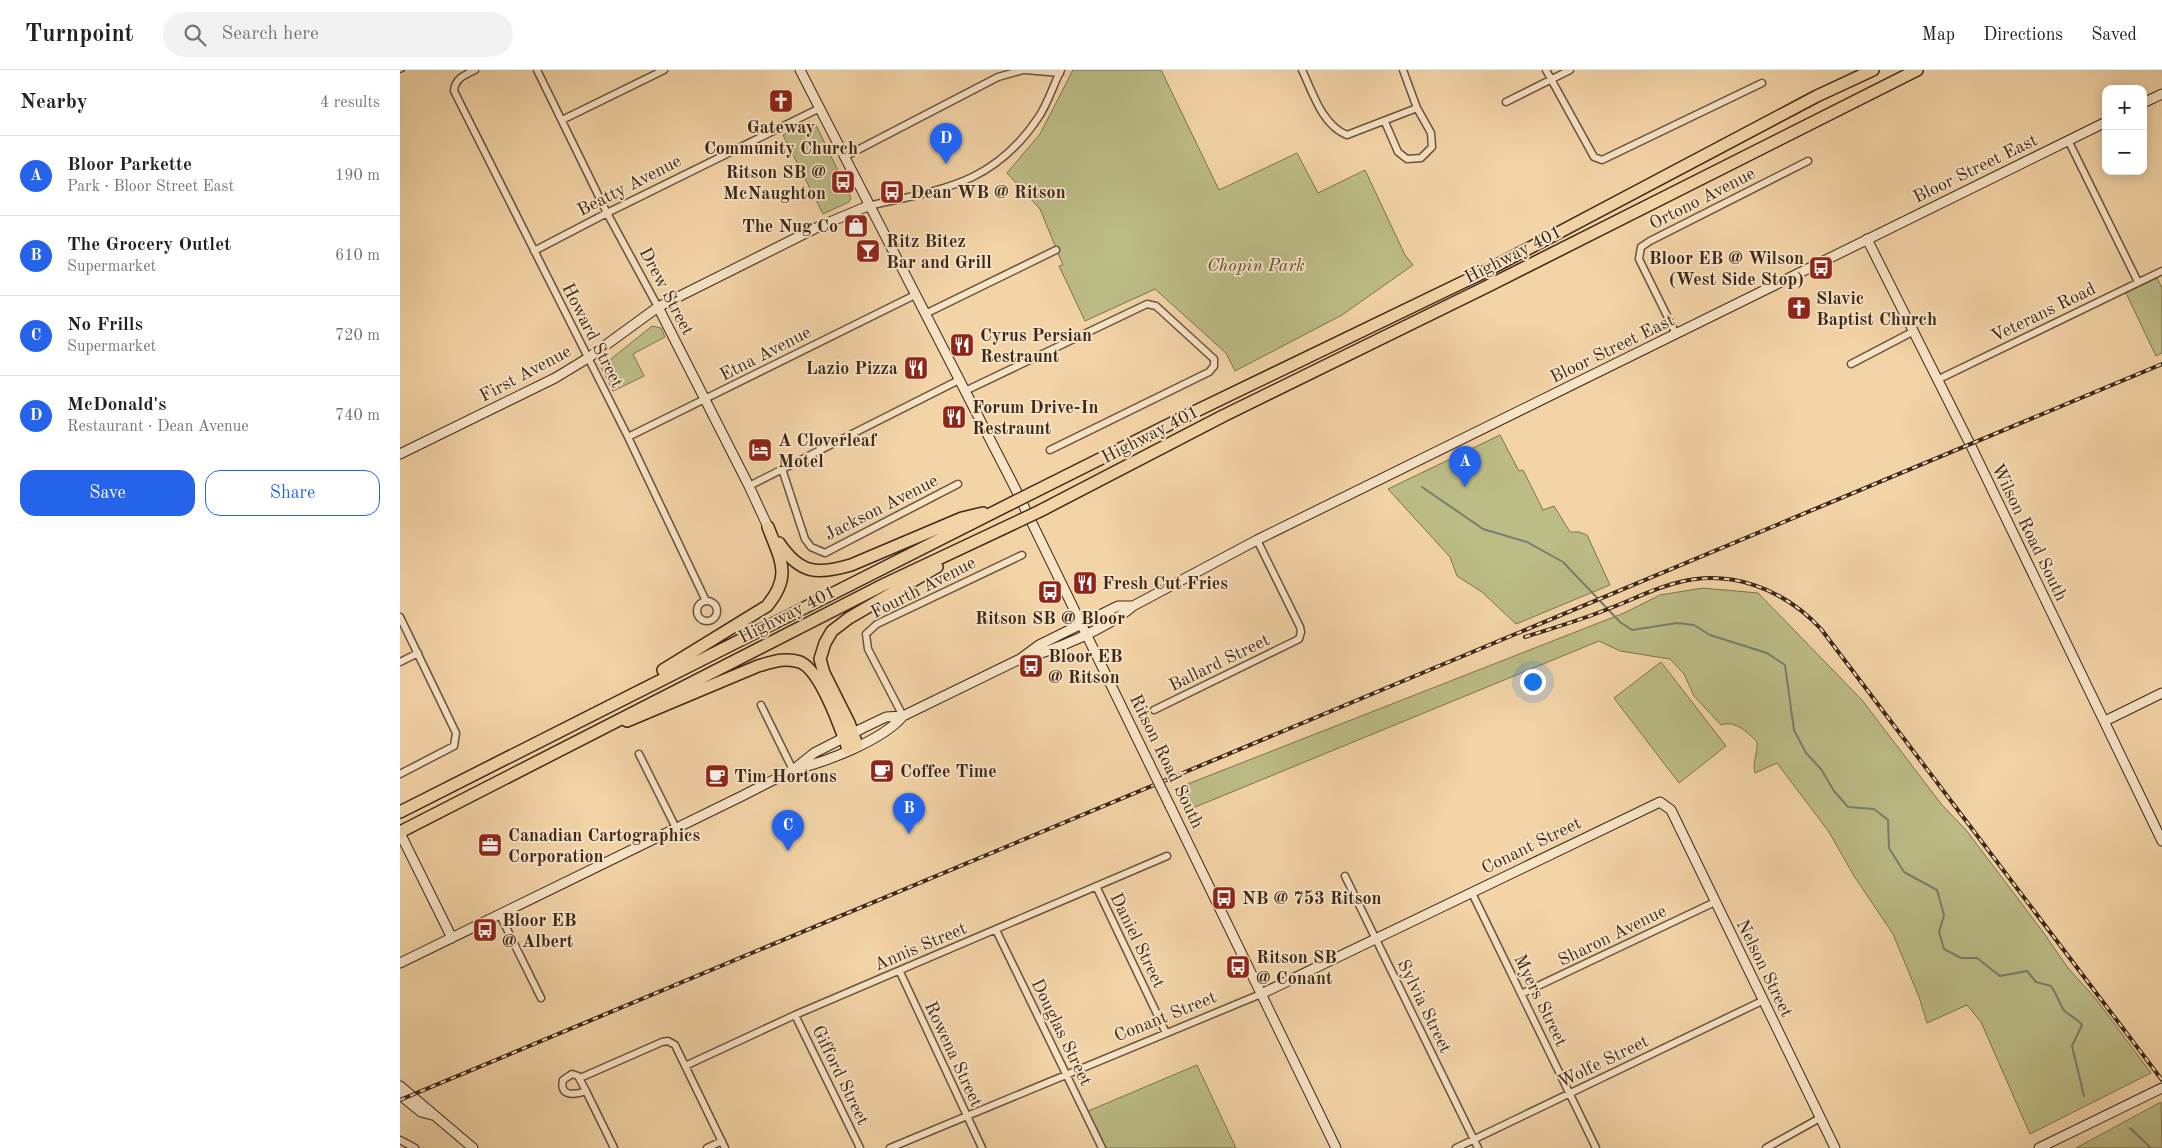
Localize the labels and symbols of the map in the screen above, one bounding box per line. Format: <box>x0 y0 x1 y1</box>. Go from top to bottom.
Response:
church icon: Gateway Community Church <box>768 88 794 114</box>
place label: Gateway Community Church <box>704 119 858 158</box>
pin: D <box>930 123 962 164</box>
street label: Bloor Street East <box>1910 131 2040 207</box>
street label: Beatty Avenue <box>575 152 684 220</box>
place label: Ritson SB @ McNaughton <box>723 164 826 203</box>
street label: Ortono Avenue <box>1647 165 1758 233</box>
bus stop icon: Ritson SB @ McNaughton <box>830 169 856 195</box>
bus stop icon: Dean WB @ Ritson <box>879 179 905 205</box>
place label: Dean WB @ Ritson <box>910 184 1066 202</box>
shop icon: The Nug Co <box>843 213 869 239</box>
place label: The Nug Co <box>742 218 838 236</box>
street label: Highway 401 <box>1462 223 1565 287</box>
place label: Ritz Bitez Bar and Grill <box>886 233 992 272</box>
bar icon: Ritz Bitez Bar and Grill <box>855 238 881 264</box>
street label: Drew Street <box>636 245 697 338</box>
place label: Bloor EB @ Wilson (West Side Stop) <box>1649 250 1804 289</box>
bus stop icon: Bloor EB @ Wilson (West Side Stop) <box>1808 255 1834 281</box>
park label: Chopin Park <box>1207 257 1305 275</box>
street label: Howard Street <box>558 280 626 391</box>
street label: Veterans Road <box>1988 280 2099 346</box>
place label: Slavic Baptist Church <box>1816 290 1937 329</box>
church icon: Slavic Baptist Church <box>1786 295 1812 321</box>
street label: Bloor Street East <box>1547 311 1677 387</box>
street label: Etna Avenue <box>717 323 814 385</box>
place label: Cyrus Persian Restraunt <box>980 327 1092 366</box>
restaurant icon: Cyrus Persian Restraunt <box>949 332 975 358</box>
street label: First Avenue <box>477 342 574 405</box>
restaurant icon: Lazio Pizza <box>903 355 929 381</box>
place label: Lazio Pizza <box>805 360 898 378</box>
place label: Forum Drive-In Restraunt <box>972 399 1098 438</box>
street label: Highway 401 <box>1099 403 1202 467</box>
restaurant icon: Forum Drive-In Restraunt <box>941 404 967 430</box>
place label: A Cloverleaf Motel <box>778 432 878 471</box>
hotel icon: A Cloverleaf Motel <box>747 437 773 463</box>
pin: A <box>1449 446 1481 487</box>
street label: Wilson Road South <box>1988 461 2070 604</box>
street label: Jackson Avenue <box>822 472 941 544</box>
street label: Fourth Avenue <box>868 554 979 622</box>
restaurant icon: Fresh Cut Fries <box>1072 570 1098 596</box>
place label: Fresh Cut Fries <box>1102 575 1228 593</box>
bus stop icon: Ritson SB @ Bloor <box>1037 579 1063 605</box>
street label: Highway 401 <box>736 583 839 647</box>
place label: Ritson SB @ Bloor <box>975 610 1125 628</box>
street label: Ballard Street <box>1166 631 1273 695</box>
place label: Bloor EB @ Ritson <box>1048 648 1123 687</box>
bus stop icon: Bloor EB @ Ritson <box>1018 653 1044 679</box>
your location <box>1520 669 1546 695</box>
street label: Ritson Road South <box>1126 692 1206 831</box>
cafe icon: Coffee Time <box>869 758 895 784</box>
cafe icon: Tim Hortons <box>704 763 730 789</box>
place label: Coffee Time <box>900 763 997 781</box>
place label: Tim Hortons <box>734 768 837 786</box>
pin: B <box>893 793 925 834</box>
pin: C <box>772 810 804 851</box>
street label: Conant Street <box>1479 814 1584 878</box>
place label: Canadian Cartographics Corporation <box>508 827 700 866</box>
office icon: Canadian Cartographics Corporation <box>477 832 503 858</box>
bus stop icon: NB @ 753 Ritson <box>1211 885 1237 911</box>
street label: Daniel Street <box>1106 890 1168 991</box>
place label: NB @ 753 Ritson <box>1242 890 1382 908</box>
street label: Sharon Avenue <box>1555 902 1669 970</box>
place label: Bloor EB @ Albert <box>502 912 577 951</box>
bus stop icon: Bloor EB @ Albert <box>472 917 498 943</box>
street label: Nelson Street <box>1733 917 1795 1020</box>
street label: Annis Street <box>871 919 969 974</box>
place label: Ritson SB @ Conant <box>1256 949 1337 988</box>
street label: Myers Street <box>1510 952 1570 1049</box>
bus stop icon: Ritson SB @ Conant <box>1225 954 1251 980</box>
street label: Sylvia Street <box>1394 957 1454 1056</box>
street label: Douglas Street <box>1027 976 1095 1089</box>
street label: Conant Street <box>1112 988 1219 1046</box>
street label: Rowena Street <box>921 999 985 1110</box>
street label: Gifford Street <box>808 1023 872 1128</box>
street label: Wolfe Street <box>1555 1032 1652 1092</box>

